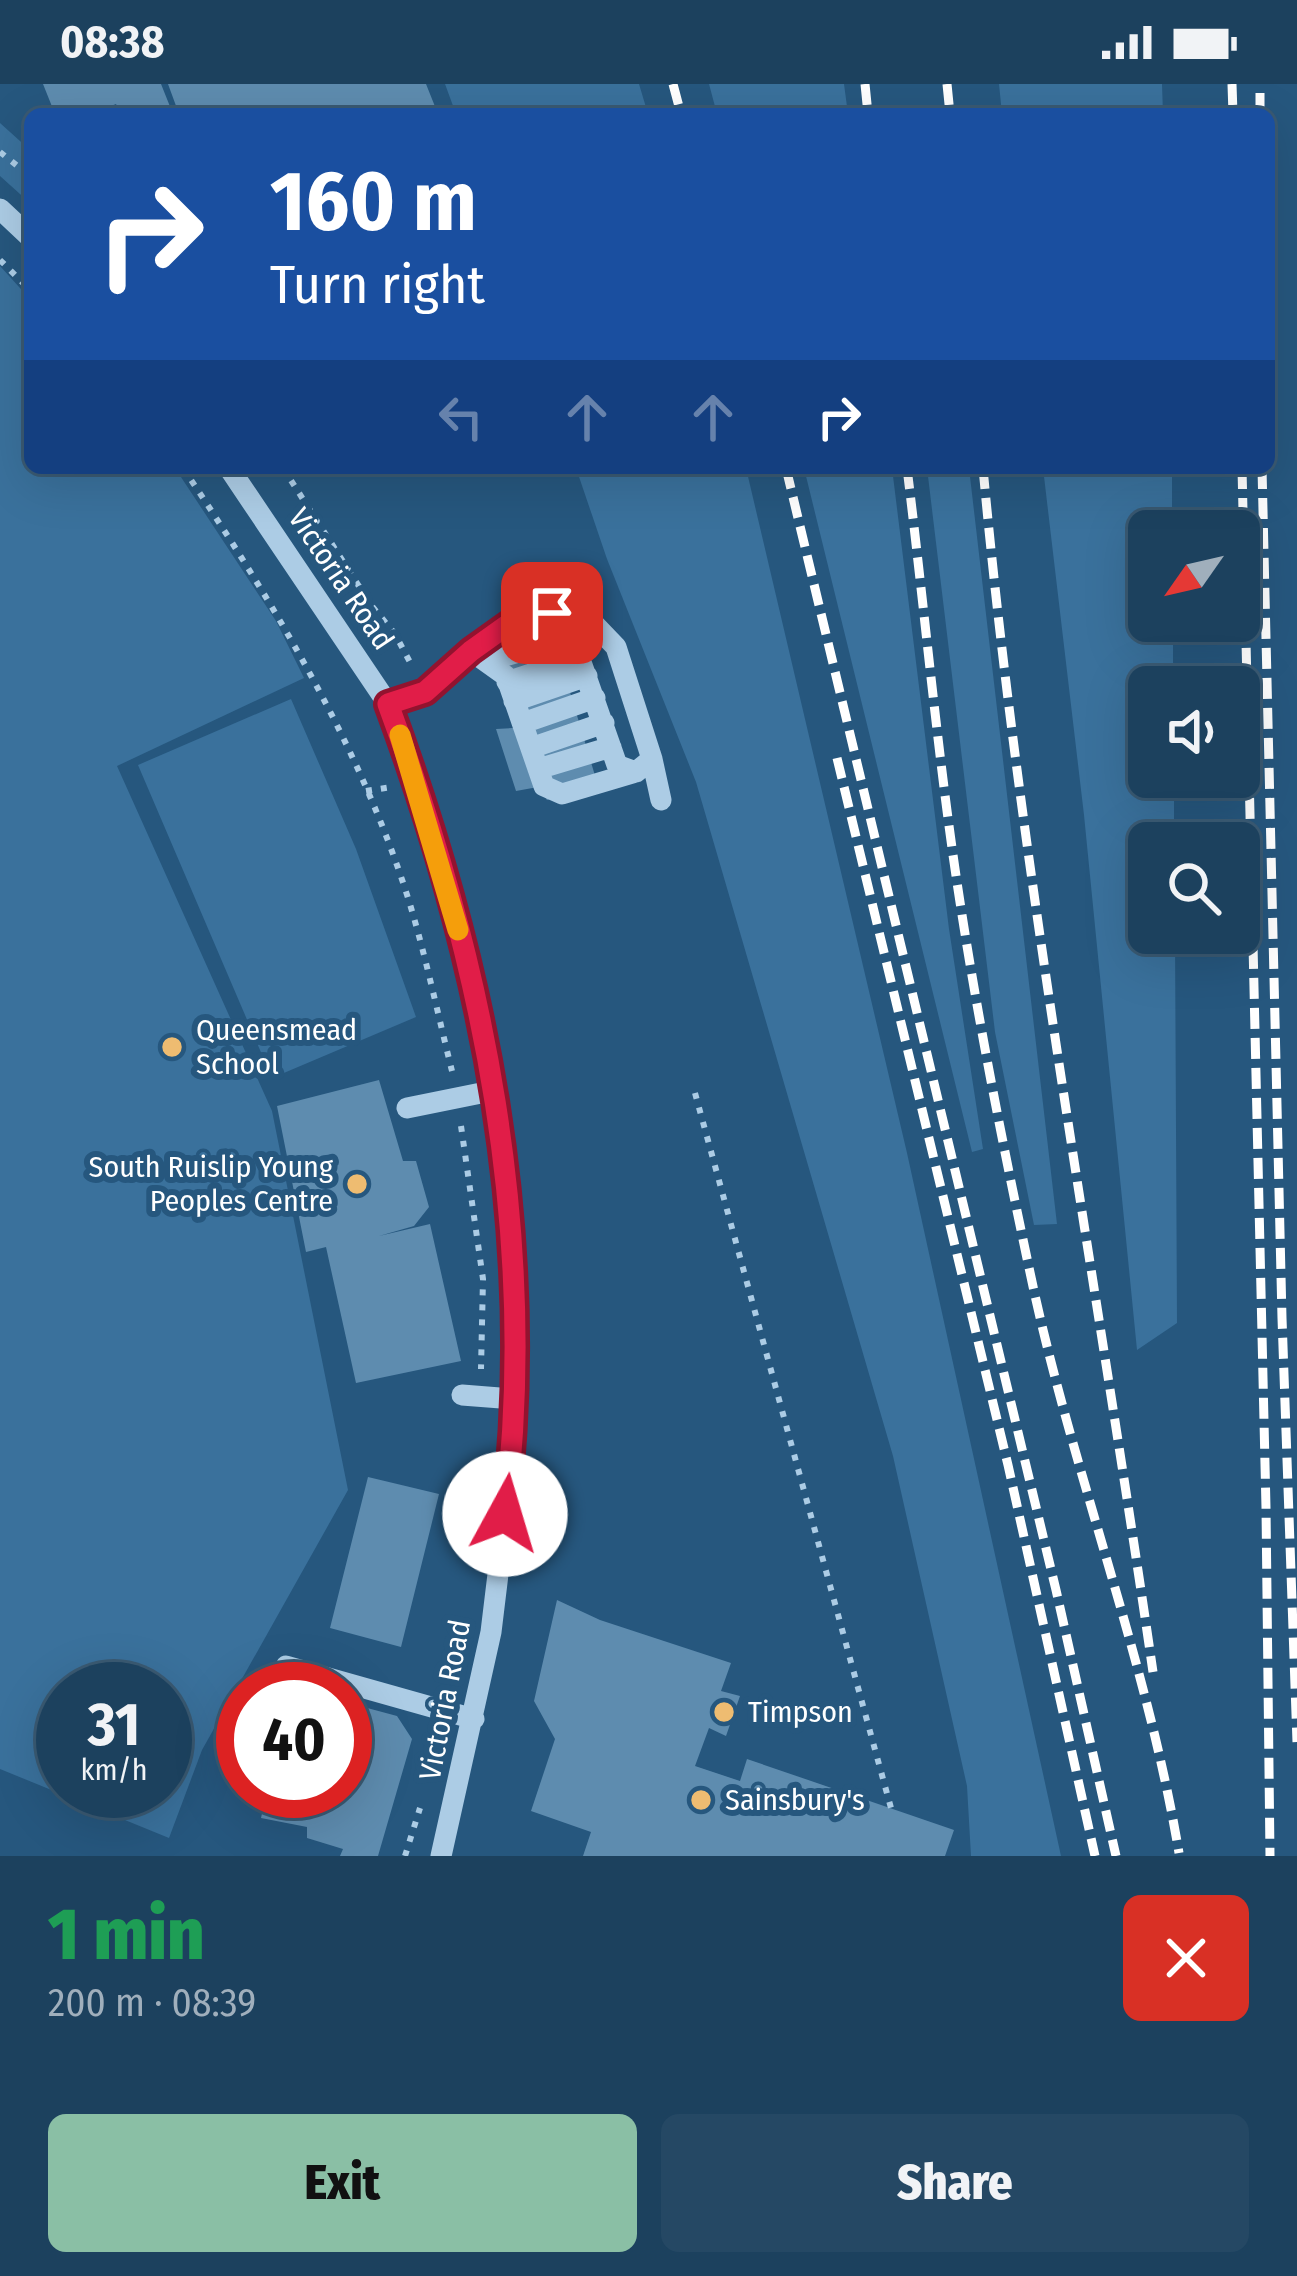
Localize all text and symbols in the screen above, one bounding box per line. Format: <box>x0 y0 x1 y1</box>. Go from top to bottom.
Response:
text: 08:38 <box>60 15 164 69</box>
text: 160 m <box>270 151 477 252</box>
icon: right <box>72 156 228 312</box>
text: Turn right <box>270 253 485 317</box>
icon: left <box>428 384 494 450</box>
icon: ahead <box>554 384 620 450</box>
icon: ahead <box>680 384 746 450</box>
icon: right <box>806 384 872 450</box>
street label: Victoria Road <box>281 501 401 657</box>
north arrow <box>1128 510 1260 642</box>
map controls <box>1128 510 1260 954</box>
pin <box>501 562 603 664</box>
icon: arrive <box>519 580 585 646</box>
button: sound <box>1128 666 1260 798</box>
button: search <box>1128 822 1260 954</box>
place label: Queensmead School <box>196 1012 357 1082</box>
marker: Queensmead School <box>159 1034 185 1060</box>
place label: South Ruislip Young Peoples Centre <box>89 1149 334 1219</box>
marker: South Ruislip Young Peoples Centre <box>344 1171 370 1197</box>
position arrow <box>442 1451 568 1577</box>
street label: Victoria Road <box>412 1617 478 1783</box>
speed limit sign: 40 <box>216 1662 372 1818</box>
text: 31 <box>88 1689 140 1761</box>
place label: Timpson <box>748 1694 853 1730</box>
marker: Timpson <box>711 1699 737 1725</box>
text: km/h <box>81 1752 147 1788</box>
place label: Sainsbury's <box>725 1782 865 1818</box>
marker: Sainsbury's <box>688 1787 714 1813</box>
text: 1 min <box>48 1892 205 1978</box>
button: close <box>1123 1895 1249 2021</box>
text: 200 m · 08:39 <box>48 1980 256 2026</box>
button: Exit <box>48 2114 637 2252</box>
button: Share <box>661 2114 1249 2252</box>

